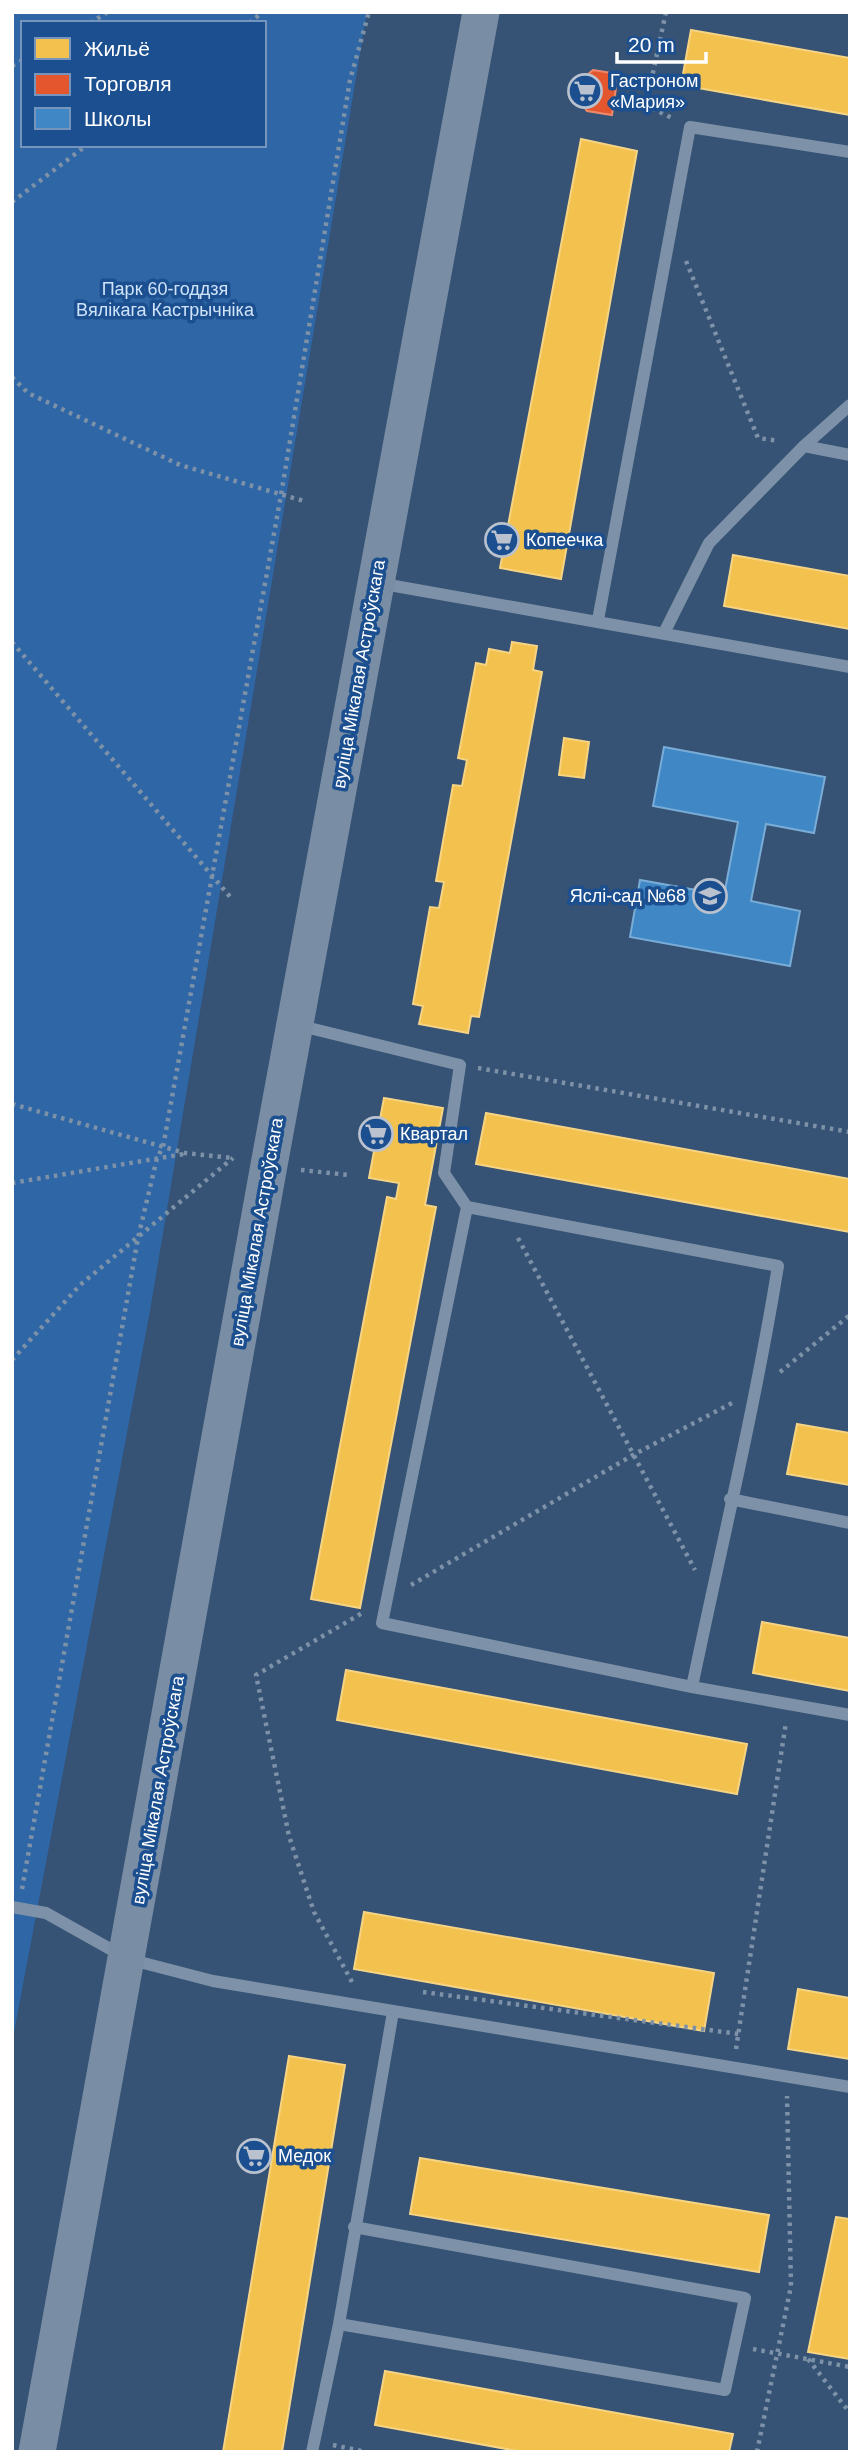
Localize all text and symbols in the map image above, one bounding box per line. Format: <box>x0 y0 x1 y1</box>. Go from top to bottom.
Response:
legend <box>21 21 266 147</box>
scale bar <box>617 21 706 65</box>
text: 20 m <box>628 33 675 56</box>
text: Жильё <box>84 37 150 60</box>
place label: Гастроном «Мария» <box>610 71 698 112</box>
text: Торговля <box>84 72 172 95</box>
supermarket icon: Гастроном «Мария» <box>566 72 604 110</box>
text: Школы <box>84 107 151 130</box>
park label: Парк 60-годдзя Вялікага Кастрычніка <box>76 279 255 320</box>
supermarket icon: Копеечка <box>483 521 521 559</box>
place label: Копеечка <box>526 530 604 550</box>
street label: вуліца Мікалая Астроўскага <box>329 557 389 790</box>
school or university icon: Яслі-сад №68 <box>691 877 729 915</box>
place label: Яслі-сад №68 <box>570 886 686 906</box>
street label: вуліца Мікалая Астроўскага <box>227 1115 287 1348</box>
supermarket icon: Квартал <box>357 1115 395 1153</box>
place label: Квартал <box>400 1124 468 1144</box>
street label: вуліца Мікалая Астроўскага <box>128 1673 188 1906</box>
supermarket icon: Медок <box>235 2137 273 2175</box>
place label: Медок <box>278 2146 331 2166</box>

